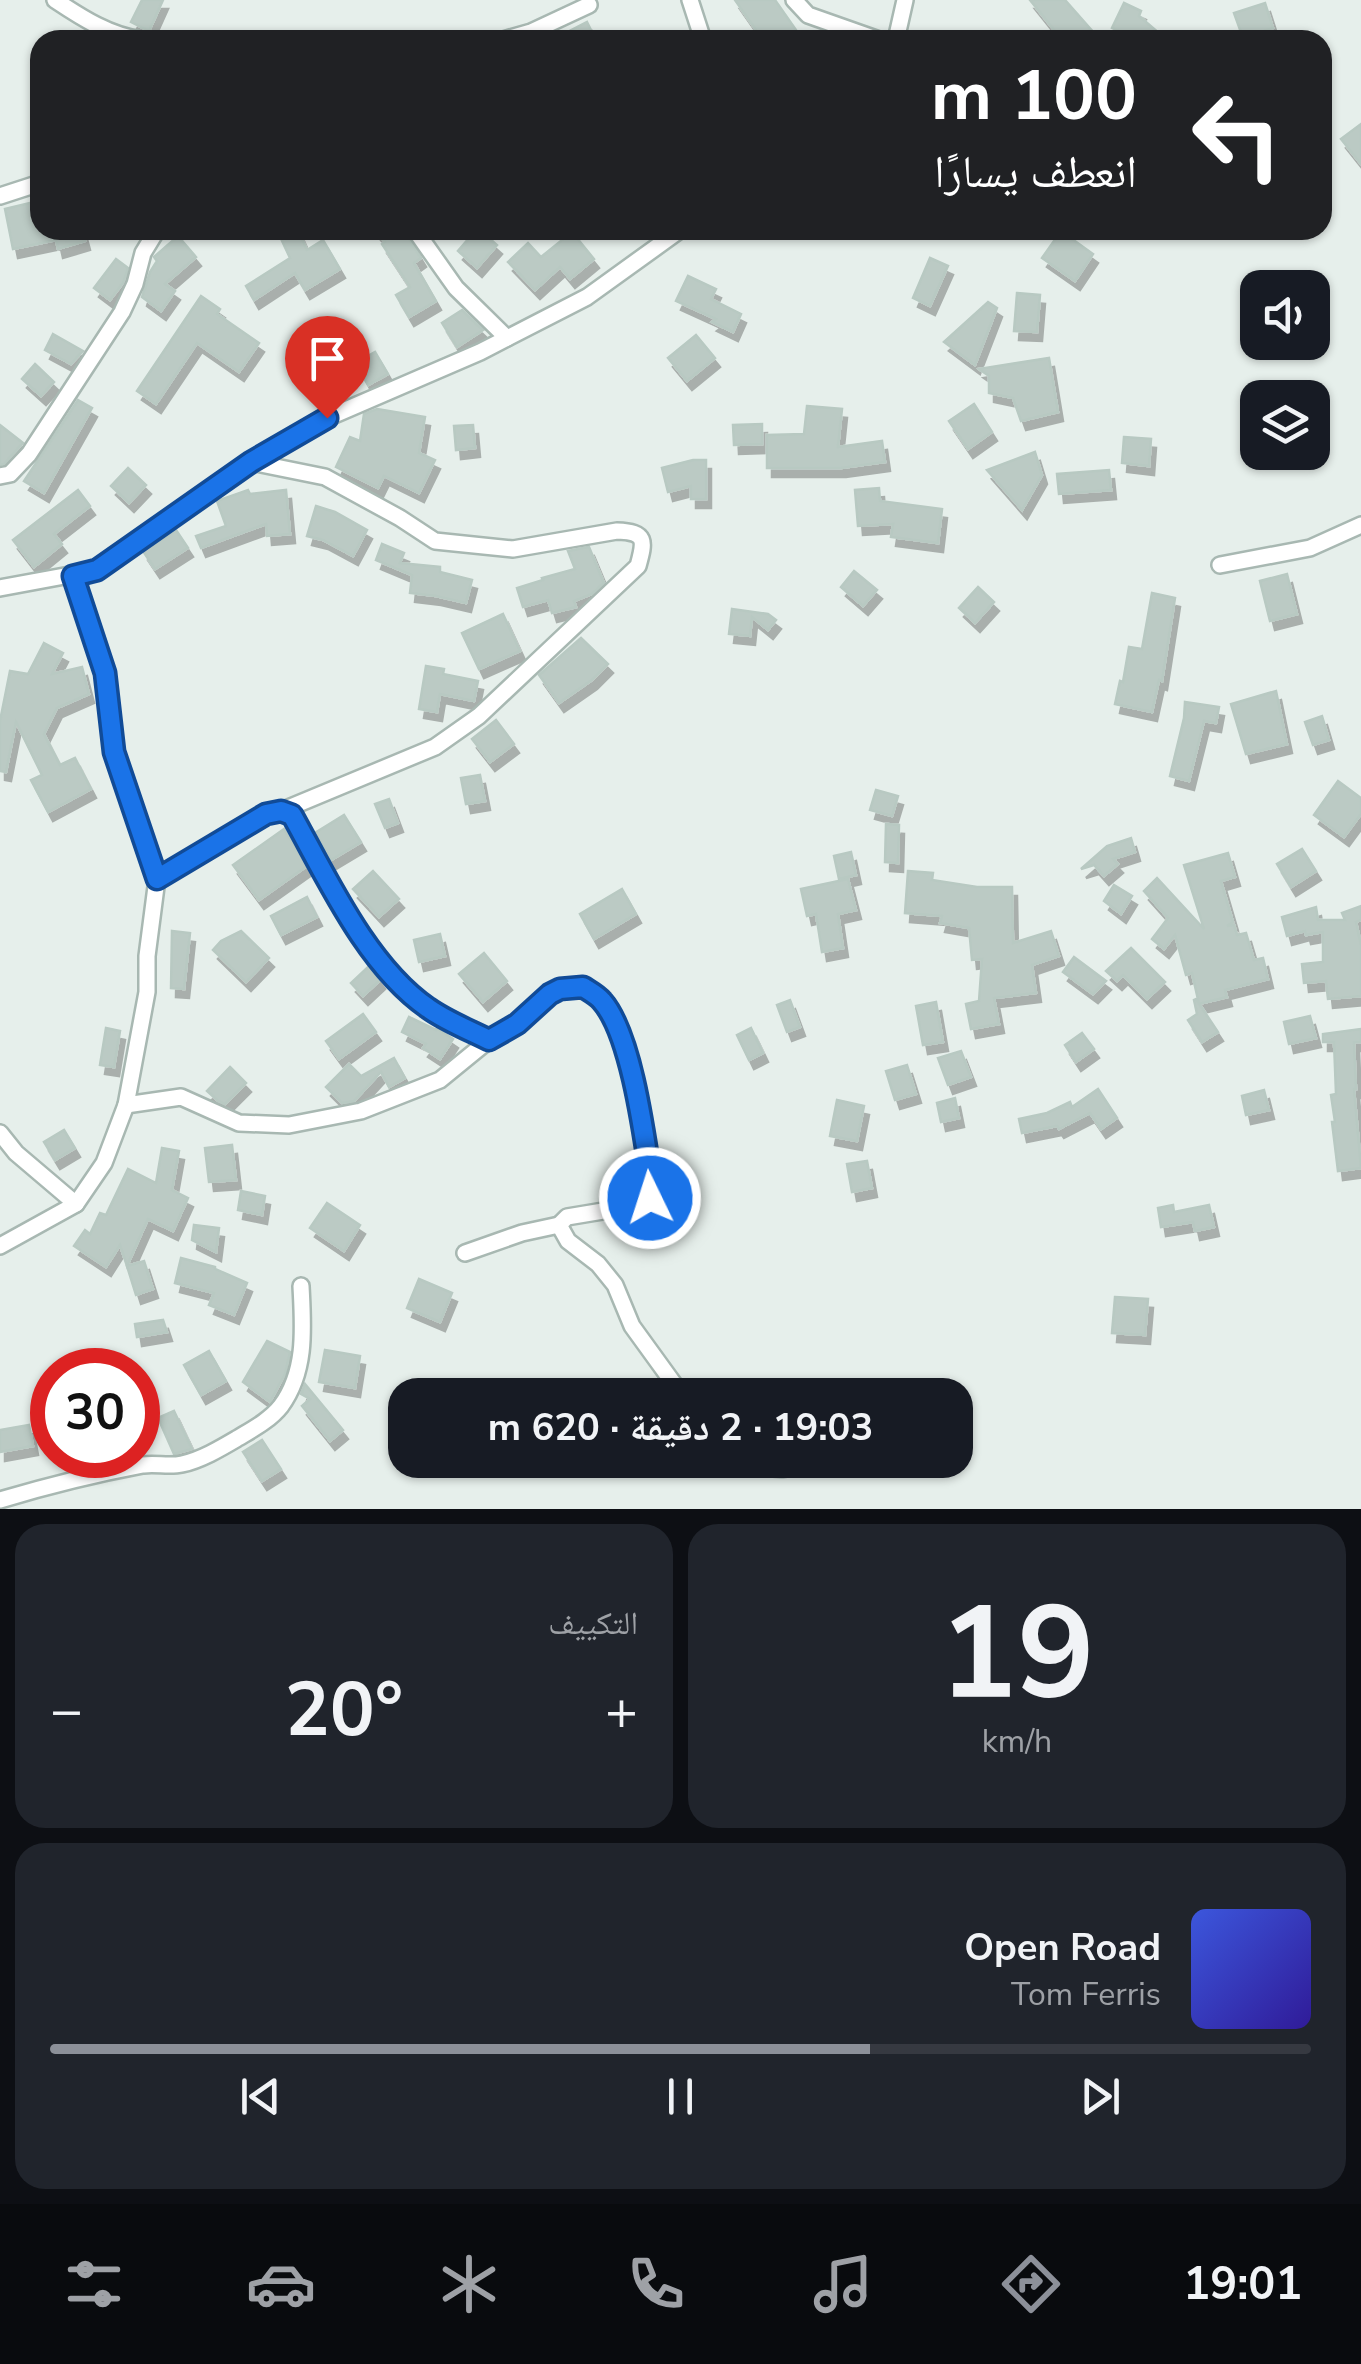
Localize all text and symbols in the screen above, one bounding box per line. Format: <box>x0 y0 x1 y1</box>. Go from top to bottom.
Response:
text: 100 m <box>931 48 1137 144</box>
icon: left <box>1172 70 1302 200</box>
text: انعطف يسارًا <box>934 142 1137 203</box>
map controls <box>1240 270 1330 470</box>
button: sound <box>1240 270 1330 360</box>
pin <box>285 316 370 419</box>
icon: arrive <box>300 331 355 386</box>
button: layers <box>1240 380 1330 470</box>
position arrow <box>598 1146 702 1250</box>
speed limit sign: 30 <box>30 1348 160 1478</box>
text: 19:03 · 2 دقيقة · 620 m <box>488 1402 873 1453</box>
text: 19 <box>939 1566 1095 1743</box>
text: التكييف <box>548 1602 638 1645</box>
text: 20° <box>285 1659 403 1761</box>
text: − <box>50 1673 83 1748</box>
text: + <box>605 1673 638 1748</box>
text: km/h <box>982 1720 1052 1763</box>
text: Open Road <box>964 1922 1161 1973</box>
text: Tom Ferris <box>1011 1973 1161 2016</box>
icon: previous <box>233 2069 288 2124</box>
icon: pause <box>653 2069 708 2124</box>
icon: next <box>1073 2069 1128 2124</box>
icon: filters <box>59 2249 129 2319</box>
icon: car <box>246 2249 316 2319</box>
icon: climate <box>434 2249 504 2319</box>
icon: phone <box>621 2249 691 2319</box>
icon: music <box>808 2249 878 2319</box>
icon: directions <box>996 2249 1066 2319</box>
text: 19:01 <box>1183 2254 1302 2315</box>

